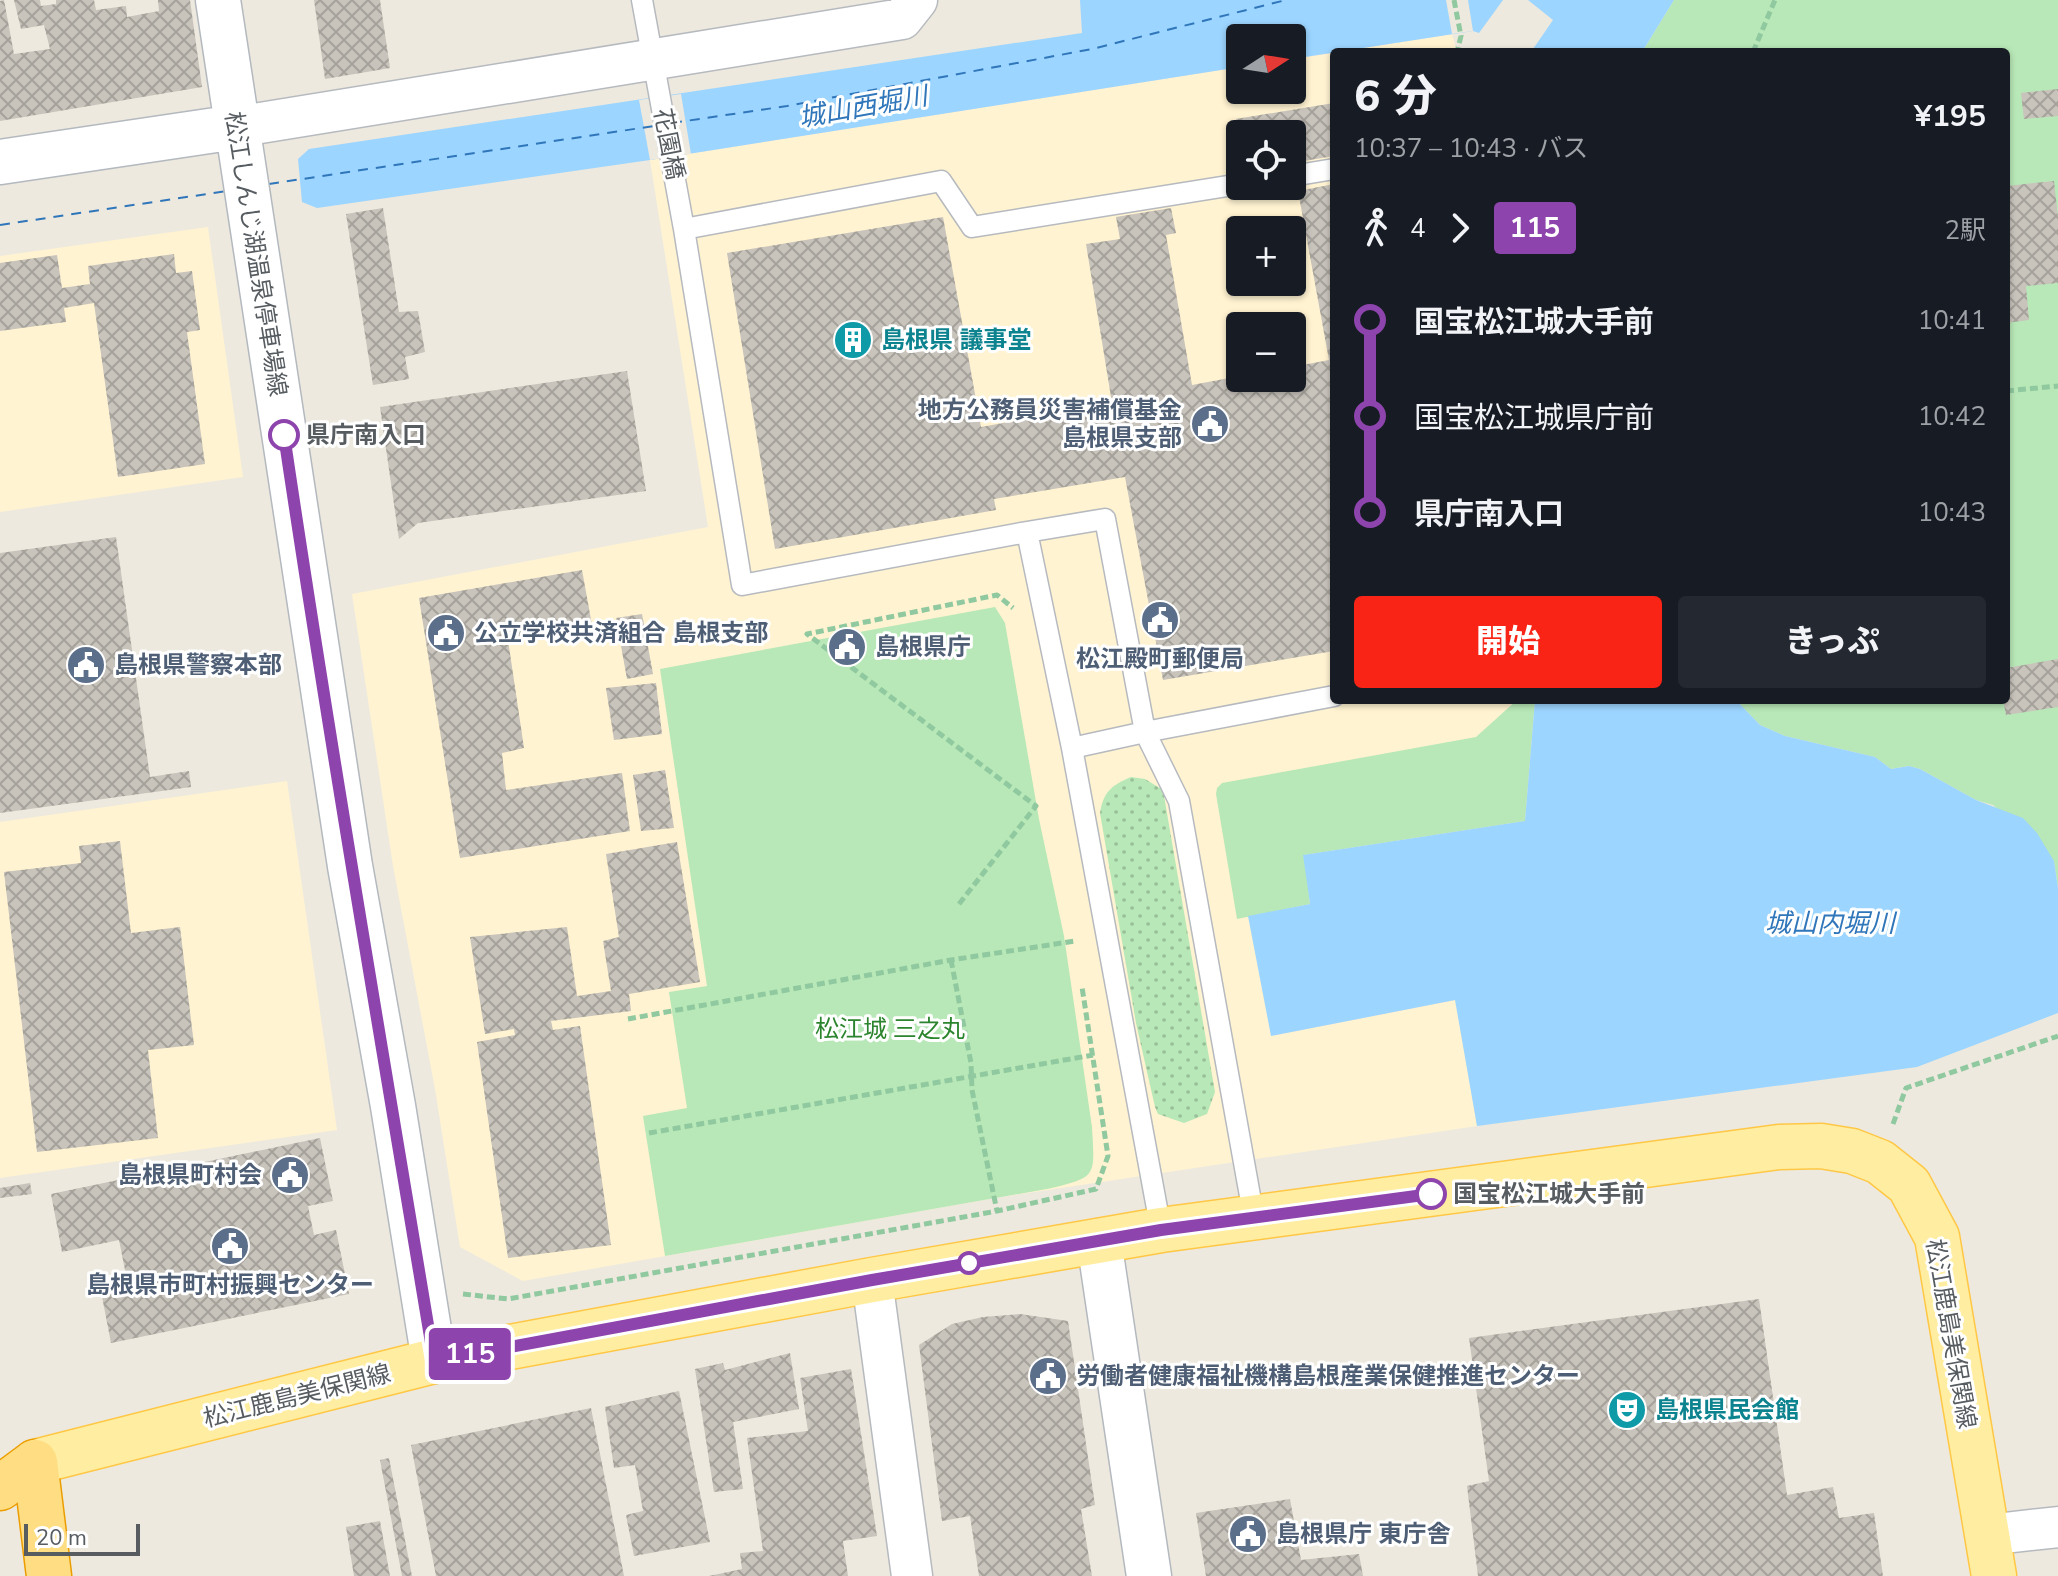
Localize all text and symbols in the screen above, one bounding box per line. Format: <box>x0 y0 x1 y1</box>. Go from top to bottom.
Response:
north arrow <box>1226 24 1306 104</box>
map controls <box>1226 24 1306 392</box>
text: 6 分 <box>1354 67 1437 127</box>
water label: 城山西堀川 <box>796 78 933 136</box>
text: ¥195 <box>1914 96 1986 137</box>
street label: 花園橋 <box>646 106 692 182</box>
street label: 松江しんじ湖温泉停車場線 <box>218 109 294 399</box>
button: locate <box>1226 120 1306 200</box>
text: 10:37 – 10:43 · バス <box>1354 131 1588 166</box>
icon: walk <box>1354 206 1398 250</box>
icon: forward <box>1438 206 1482 250</box>
text: 115 <box>1510 209 1560 247</box>
text: 4 <box>1410 211 1426 246</box>
text: 2駅 <box>1944 213 1986 248</box>
button: + <box>1226 216 1306 296</box>
text: 国宝松江城大手前 <box>1414 302 1654 343</box>
text: 10:41 <box>1918 303 1986 338</box>
button: − <box>1226 312 1306 392</box>
building icon: 島根県 議事堂 <box>832 319 874 361</box>
place label: 島根県 議事堂 <box>881 324 1031 356</box>
place label: 地方公務員災害補償基金 島根県支部 <box>918 394 1182 454</box>
text: 国宝松江城県庁前 <box>1414 398 1654 439</box>
text: 10:42 <box>1918 399 1986 434</box>
public building icon: 地方公務員災害補償基金 島根県支部 <box>1189 403 1231 445</box>
place label: 県庁南入口 <box>306 419 426 451</box>
marker: 県庁南入口 <box>269 420 299 450</box>
text: 県庁南入口 <box>1414 494 1564 535</box>
text: 10:43 <box>1918 495 1986 530</box>
button: 開始 <box>1354 596 1662 688</box>
button: きっぷ <box>1678 596 1986 688</box>
public building icon: 松江殿町郵便局 <box>1139 599 1181 641</box>
public building icon: 公立学校共済組合 島根支部 <box>425 612 467 654</box>
place label: 公立学校共済組合 島根支部 <box>474 617 768 649</box>
public building icon: 島根県庁 <box>826 626 868 668</box>
place label: 島根県庁 <box>875 631 971 663</box>
place label: 松江殿町郵便局 <box>1076 643 1244 675</box>
public building icon: 島根県警察本部 <box>65 644 107 686</box>
place label: 島根県警察本部 <box>114 649 282 681</box>
water label: 城山内堀川 <box>1765 906 1898 941</box>
park label: 松江城 三之丸 <box>815 1013 965 1045</box>
public building icon: 島根県町村会 <box>269 1154 311 1196</box>
place label: 島根県町村会 <box>118 1159 262 1191</box>
place label: 国宝松江城大手前 <box>1453 1178 1645 1210</box>
marker: 国宝松江城大手前 <box>1416 1179 1446 1209</box>
public building icon: 島根県市町村振興センター <box>209 1225 251 1267</box>
street label: 松江鹿島美保関線 <box>1919 1237 1983 1431</box>
unlabelled marker <box>958 1252 980 1274</box>
place label: 島根県市町村振興センター <box>86 1269 374 1301</box>
line badge: 115 <box>424 1328 516 1380</box>
text: 115 <box>445 1335 495 1373</box>
public building icon: 労働者健康福祉機構島根産業保健推進センター <box>1027 1355 1069 1397</box>
street label: 松江鹿島美保関線 <box>200 1357 394 1435</box>
place label: 労働者健康福祉機構島根産業保健推進センター <box>1076 1360 1580 1392</box>
theatre icon: 島根県民会館 <box>1606 1389 1648 1431</box>
place label: 島根県民会館 <box>1655 1394 1799 1426</box>
public building icon: 島根県庁 東庁舎 <box>1227 1513 1269 1555</box>
place label: 島根県庁 東庁舎 <box>1276 1518 1450 1550</box>
scale bar <box>24 1520 140 1556</box>
text: 20 m <box>36 1523 87 1553</box>

